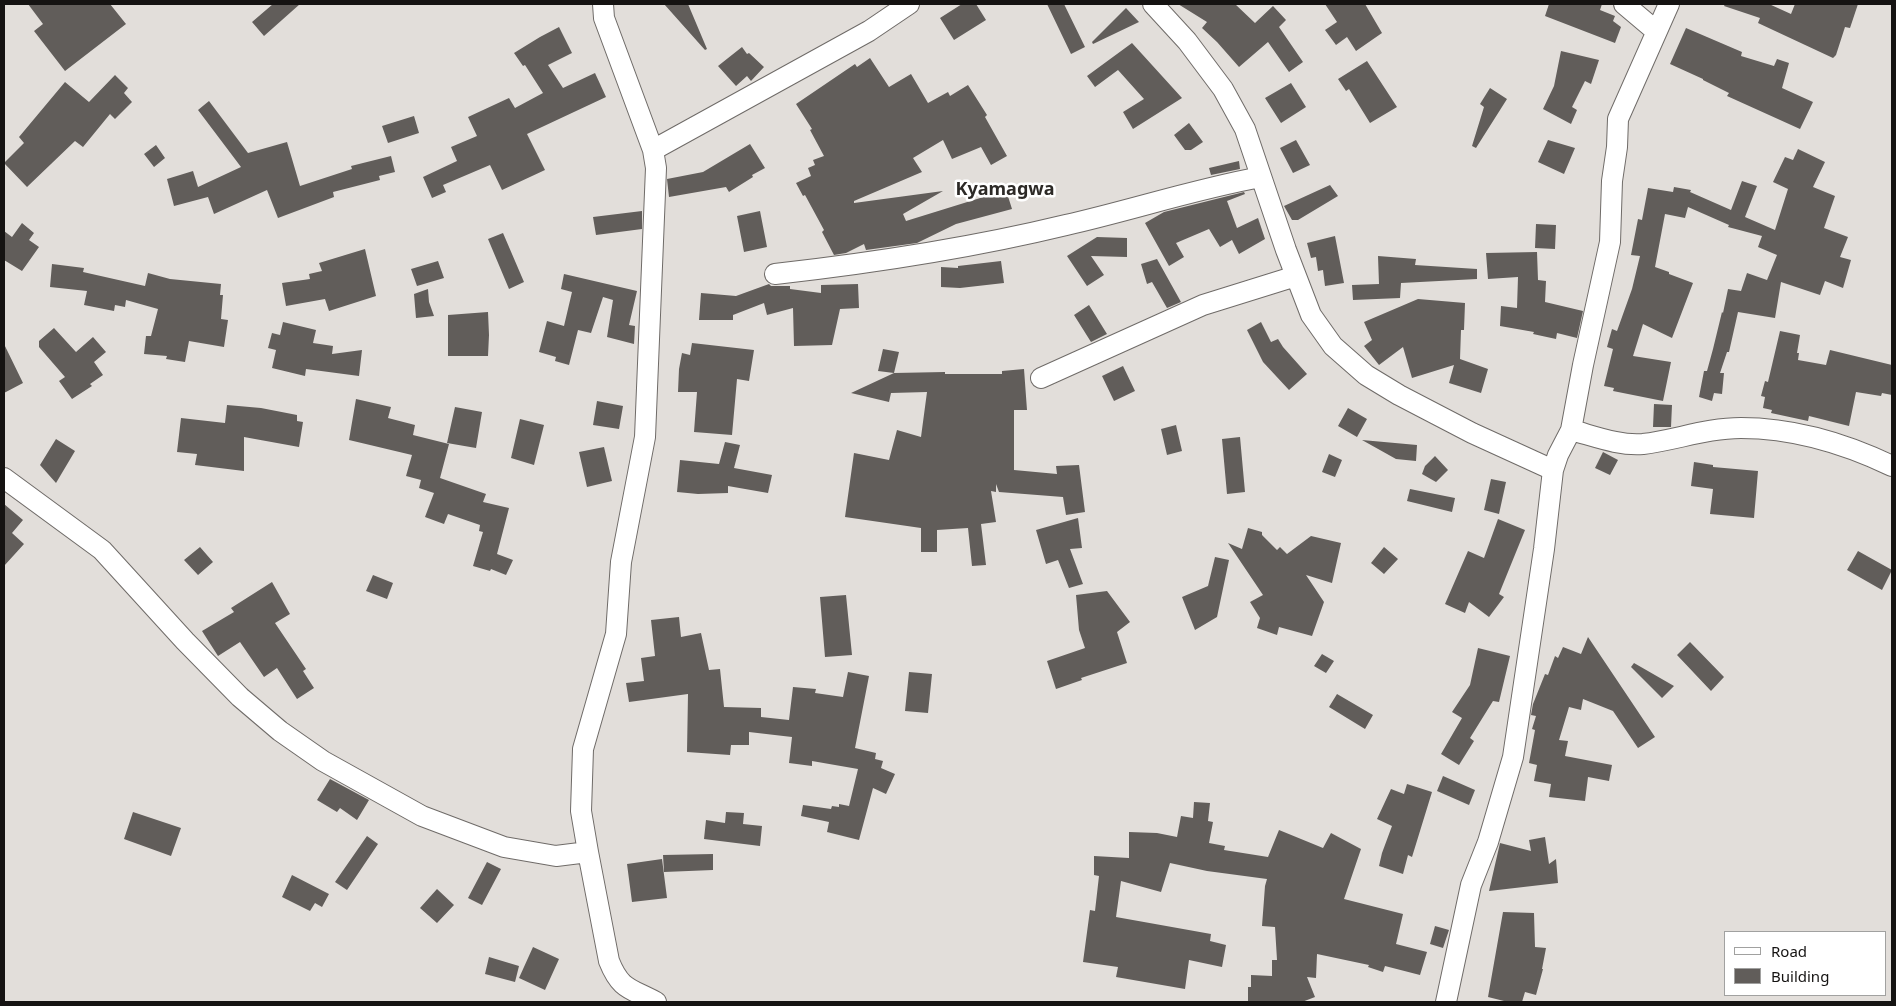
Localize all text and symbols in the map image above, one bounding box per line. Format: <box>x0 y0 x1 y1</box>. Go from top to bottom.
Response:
district label: Kyamagwa <box>956 179 1054 201</box>
legend <box>1724 931 1886 996</box>
text: Road <box>1771 941 1807 961</box>
text: Building <box>1771 966 1829 986</box>

